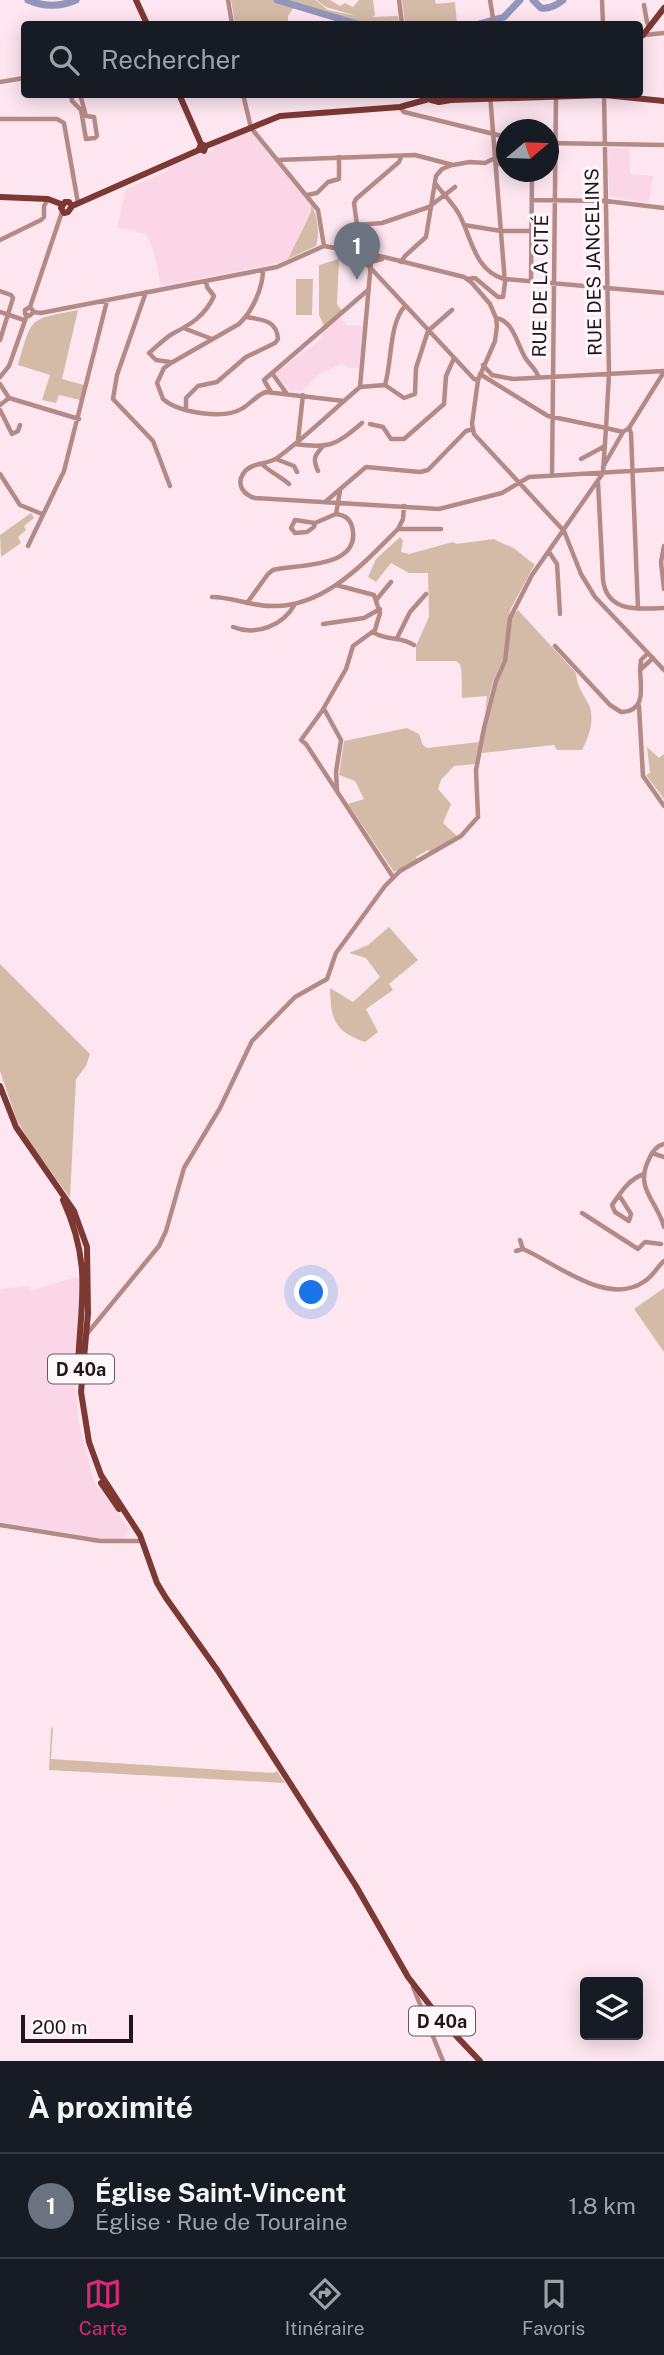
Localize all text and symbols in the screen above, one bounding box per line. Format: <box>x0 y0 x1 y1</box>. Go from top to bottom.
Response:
search box <box>21 21 643 98</box>
icon: search <box>45 41 83 79</box>
text: Rechercher <box>101 44 240 75</box>
north arrow <box>496 119 559 182</box>
street label: RUE DES JANCELINS <box>580 168 606 356</box>
street label: RUE DE LA CITÉ <box>528 214 552 358</box>
pin: 1 <box>334 222 380 280</box>
your location <box>294 1275 328 1309</box>
road number: D 40a <box>48 1354 114 1384</box>
map controls <box>580 1977 643 2040</box>
button: layers <box>580 1977 643 2040</box>
road number: D 40a <box>409 2007 475 2036</box>
scale bar <box>21 2012 133 2044</box>
text: 200 m <box>32 2016 88 2038</box>
text: À proximité <box>28 2089 193 2125</box>
text: Église Saint-Vincent <box>95 2177 346 2208</box>
text: 1 <box>46 2192 56 2219</box>
text: 1.8 km <box>568 2192 636 2219</box>
text: Église · Rue de Touraine <box>95 2208 348 2235</box>
tab: Carte <box>79 2275 127 2339</box>
tab: Itinéraire <box>285 2275 365 2339</box>
tab: Favoris <box>522 2275 585 2339</box>

